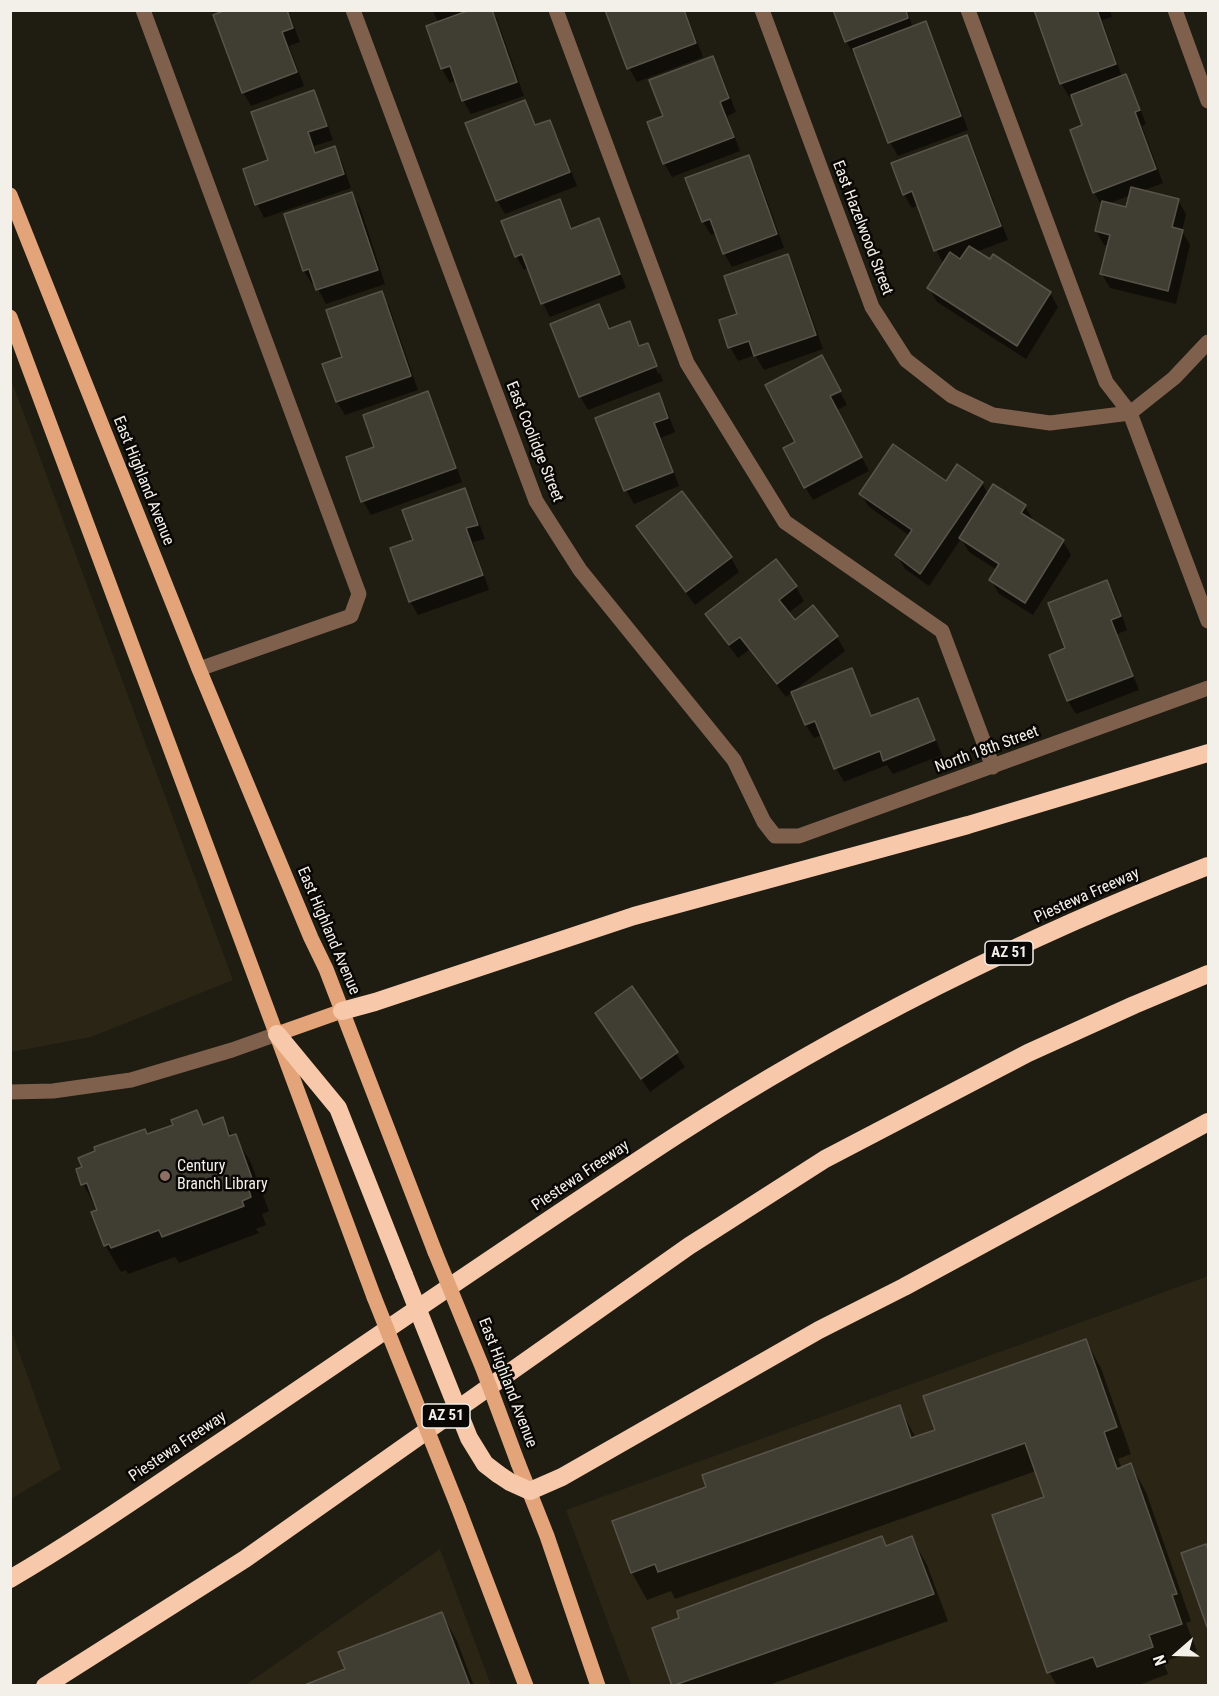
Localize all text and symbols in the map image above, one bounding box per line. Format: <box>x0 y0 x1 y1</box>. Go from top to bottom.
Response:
street label: East Hazelwood Street <box>827 158 897 298</box>
street label: East Coolidge Street <box>501 379 567 505</box>
street label: East Highland Avenue <box>108 414 178 548</box>
street label: North 18th Street <box>933 722 1041 778</box>
street label: East Highland Avenue <box>292 864 364 998</box>
street label: Piestewa Freeway <box>1031 864 1143 928</box>
road number: AZ 51 <box>985 941 1033 965</box>
street label: Piestewa Freeway <box>529 1136 633 1216</box>
place label: Century Branch Library <box>177 1157 268 1195</box>
marker: Century Branch Library <box>158 1169 172 1183</box>
street label: East Highland Avenue <box>473 1315 541 1451</box>
road number: AZ 51 <box>422 1404 470 1428</box>
street label: Piestewa Freeway <box>126 1407 230 1487</box>
north arrow <box>1147 1624 1207 1684</box>
text: N <box>1149 1652 1170 1668</box>

